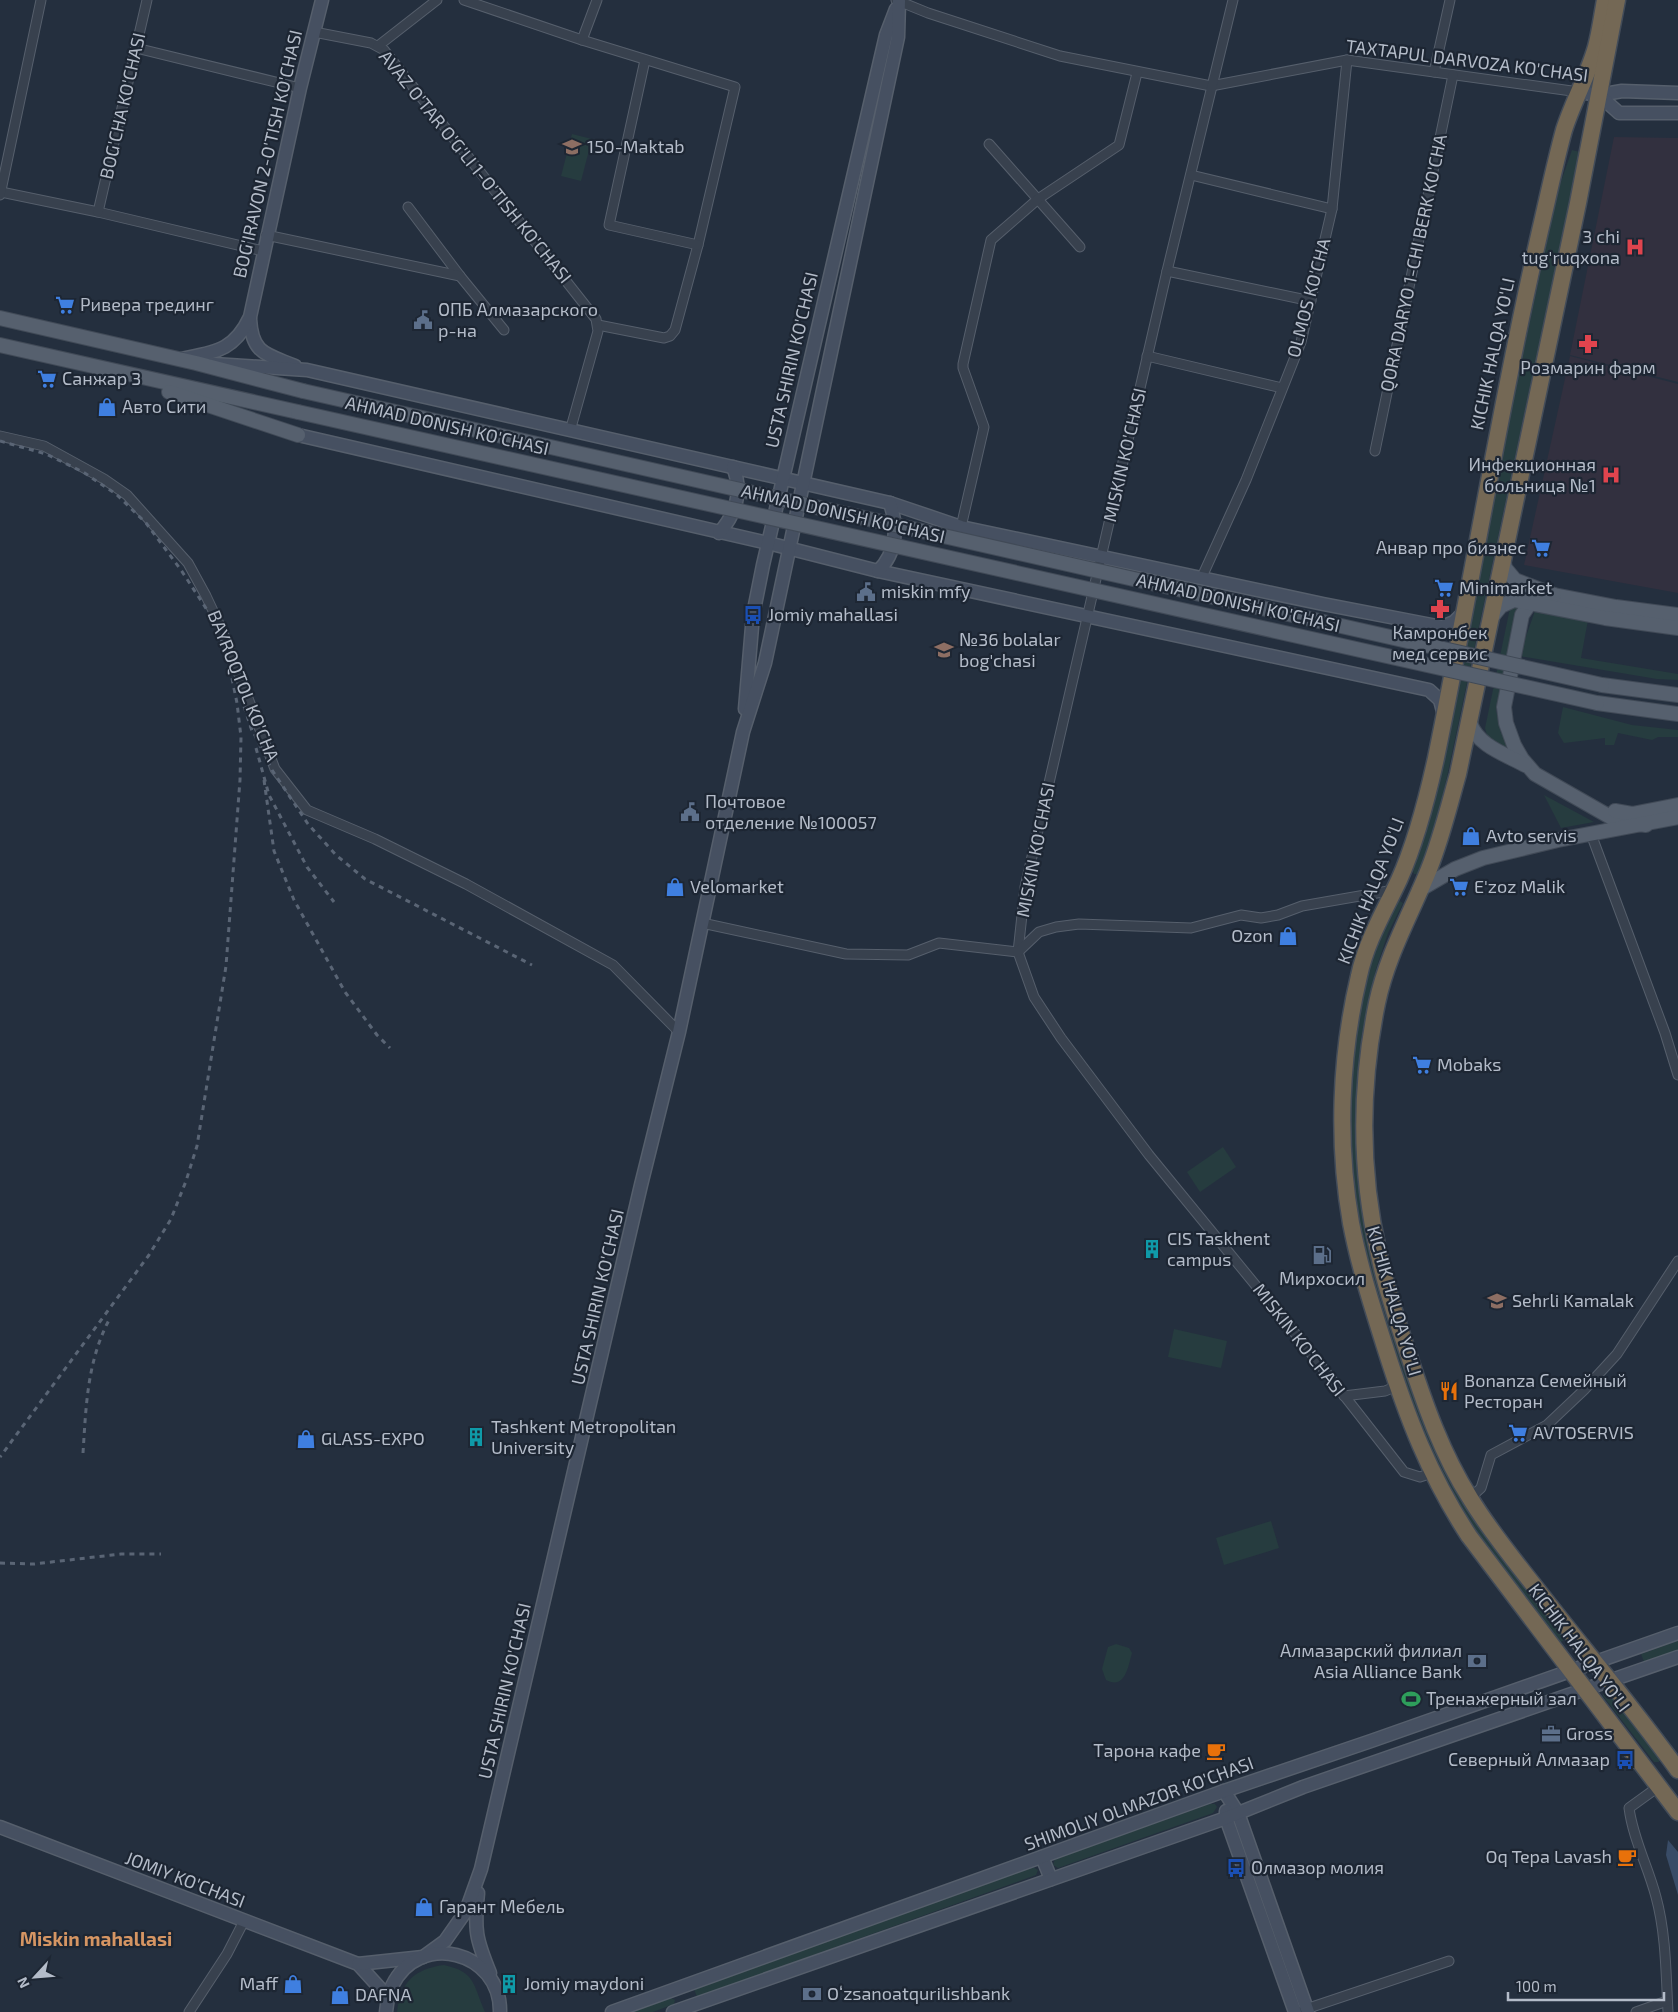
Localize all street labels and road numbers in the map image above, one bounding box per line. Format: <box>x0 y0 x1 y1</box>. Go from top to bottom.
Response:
street label: BOG'IRAVON 2-O'TISH KO'CHASI <box>228 28 306 280</box>
street label: BOG'CHA KO'CHASI <box>94 30 150 181</box>
street label: TAXTAPUL DARVOZA KO'CHASI <box>1345 34 1589 86</box>
street label: AVAZ O'TAR O'G'LI 1-O'TISH KO'CHASI <box>375 45 577 287</box>
street label: QORA DARYO 1-CHI BERK KO'CHA <box>1375 131 1451 394</box>
street label: OLMOS KO'CHA <box>1282 235 1335 360</box>
street label: USTA SHIRIN KO'CHASI <box>760 270 822 450</box>
street label: KICHIK HALQA YO'LI <box>1465 276 1519 432</box>
street label: MISKIN KO'CHASI <box>1098 386 1150 524</box>
street label: AHMAD DONISH KO'CHASI <box>343 391 551 459</box>
street label: AHMAD DONISH KO'CHASI <box>739 479 947 547</box>
street label: AHMAD DONISH KO'CHASI <box>1134 568 1342 636</box>
street label: BAYROQTOL KO'CHA <box>204 607 285 765</box>
street label: MISKIN KO'CHASI <box>1011 780 1059 919</box>
street label: KICHIK HALQA YO'LI <box>1332 814 1408 967</box>
street label: USTA SHIRIN KO'CHASI <box>566 1207 628 1387</box>
street label: KICHIK HALQA YO'LI <box>1363 1223 1427 1378</box>
street label: MISKIN KO'CHASI <box>1249 1279 1351 1400</box>
street label: KICHIK HALQA YO'LI <box>1524 1579 1635 1716</box>
street label: USTA SHIRIN KO'CHASI <box>473 1601 535 1781</box>
street label: SHIMOLIY OLMAZOR KO'CHASI <box>1021 1751 1256 1855</box>
street label: JOMIY KO'CHASI <box>122 1846 248 1912</box>

